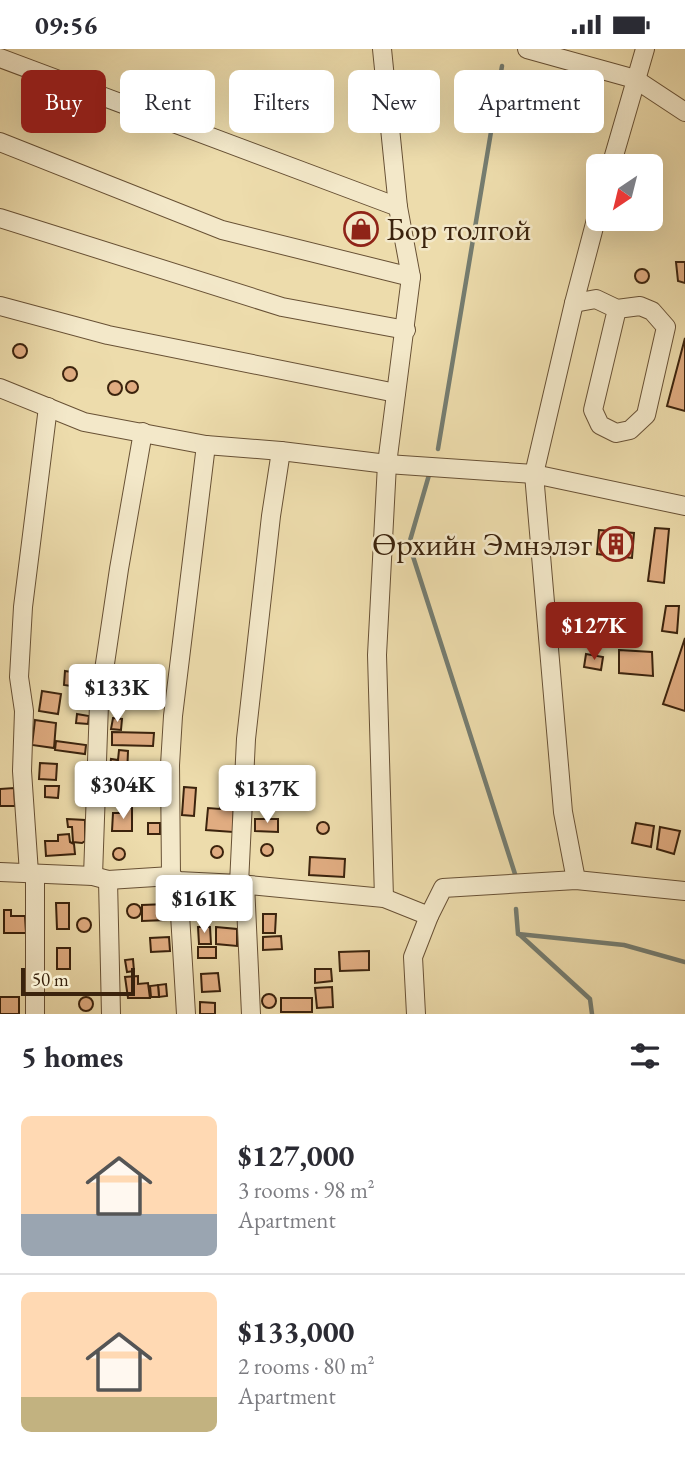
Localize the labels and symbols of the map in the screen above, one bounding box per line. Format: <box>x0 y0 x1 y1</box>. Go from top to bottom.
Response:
north arrow <box>586 154 663 231</box>
place label: Бор толгой <box>386 208 531 250</box>
shop icon: Бор толгой <box>342 210 380 248</box>
place label: Өрхийн Эмнэлэг <box>372 523 593 565</box>
building icon: Өрхийн Эмнэлэг <box>597 525 635 563</box>
pin: $127K <box>545 603 643 662</box>
pin: $133K <box>68 665 166 724</box>
pin: $304K <box>74 761 172 821</box>
pin: $137K <box>218 765 316 825</box>
pin: $161K <box>155 875 253 935</box>
scale bar <box>21 965 135 997</box>

